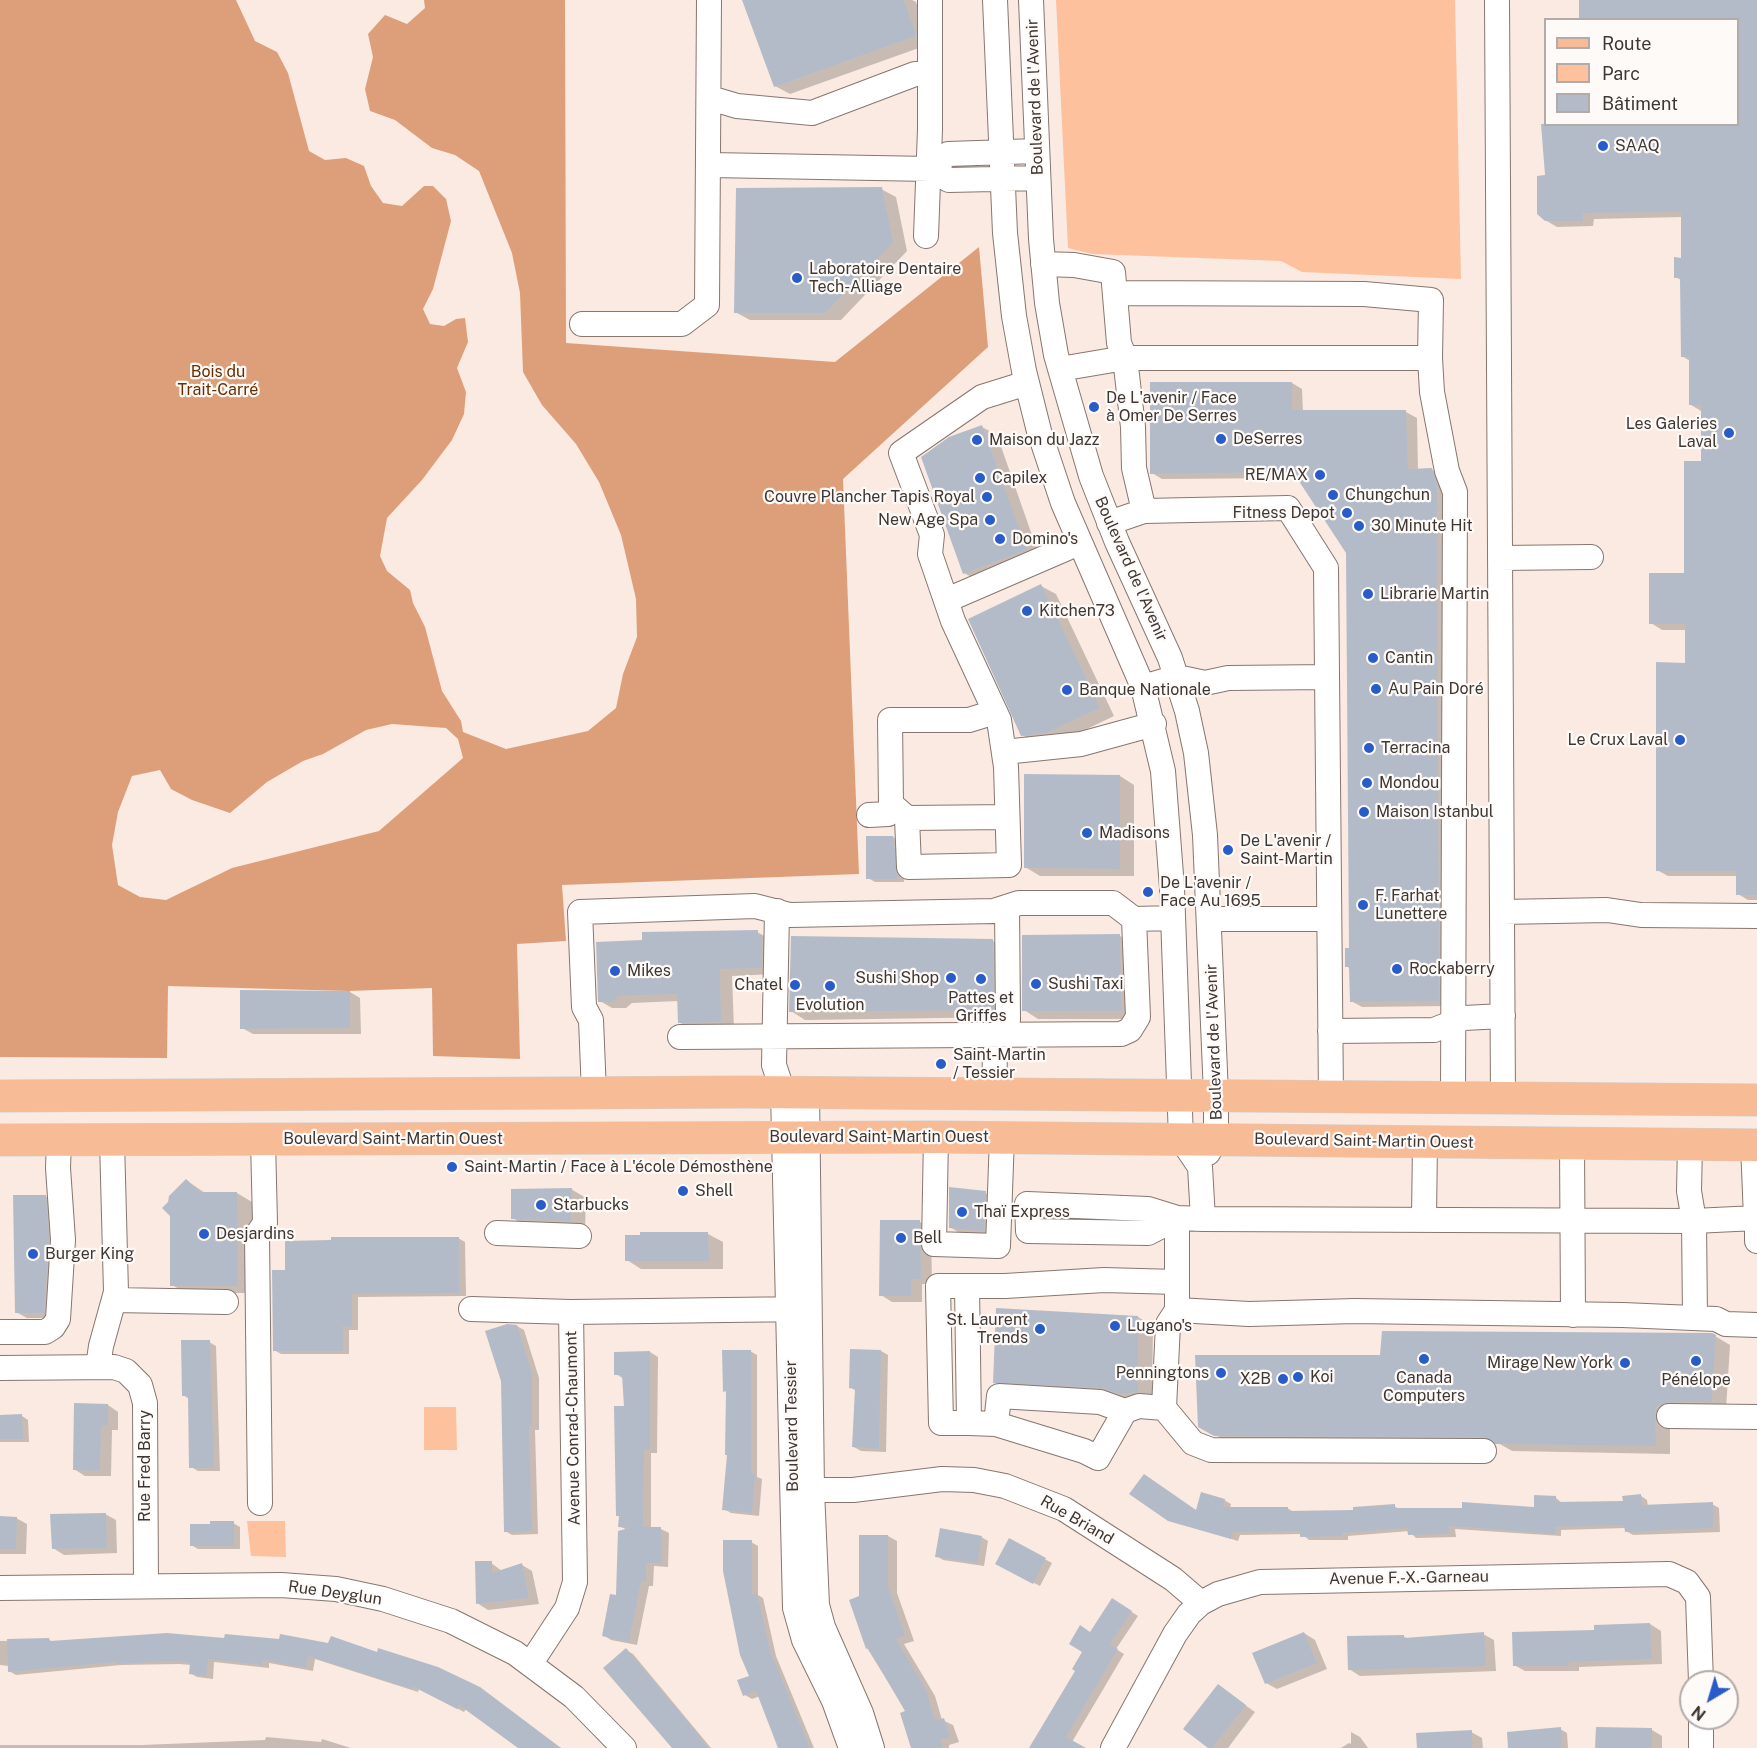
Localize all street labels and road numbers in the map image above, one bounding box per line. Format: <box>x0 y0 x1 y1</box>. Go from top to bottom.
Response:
street label: Boulevard de l'Avenir <box>1023 19 1047 175</box>
street label: Boulevard de l'Avenir <box>1090 494 1172 644</box>
street label: Boulevard de l'Avenir <box>1202 964 1226 1120</box>
street label: Boulevard Saint-Martin Ouest <box>769 1127 989 1147</box>
street label: Boulevard Saint-Martin Ouest <box>283 1129 503 1149</box>
street label: Boulevard Saint-Martin Ouest <box>1254 1129 1474 1153</box>
street label: Avenue Conrad-Chaumont <box>562 1330 584 1526</box>
street label: Boulevard Tessier <box>781 1360 803 1492</box>
street label: Rue Fred Barry <box>135 1410 155 1522</box>
street label: Rue Briand <box>1037 1491 1117 1549</box>
street label: Avenue F.-X.-Garneau <box>1329 1567 1489 1589</box>
street label: Rue Deyglun <box>287 1577 383 1609</box>

